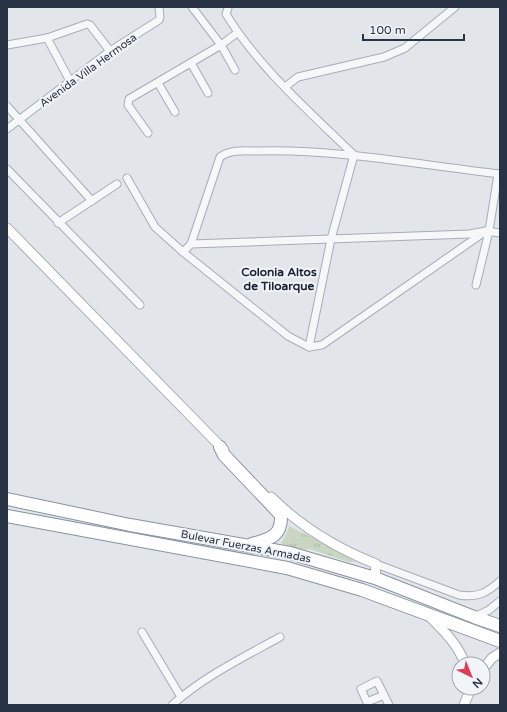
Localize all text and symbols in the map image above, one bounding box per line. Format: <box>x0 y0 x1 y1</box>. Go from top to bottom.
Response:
scale bar <box>363 16 464 42</box>
text: 100 m <box>369 23 406 37</box>
street label: Avenida Villa Hermosa <box>37 31 139 110</box>
district label: Colonia Altos de Tiloarque <box>241 265 317 294</box>
street label: Bulevar Fuerzas Armadas <box>180 527 312 566</box>
north arrow <box>451 656 491 696</box>
text: N <box>470 675 485 691</box>

